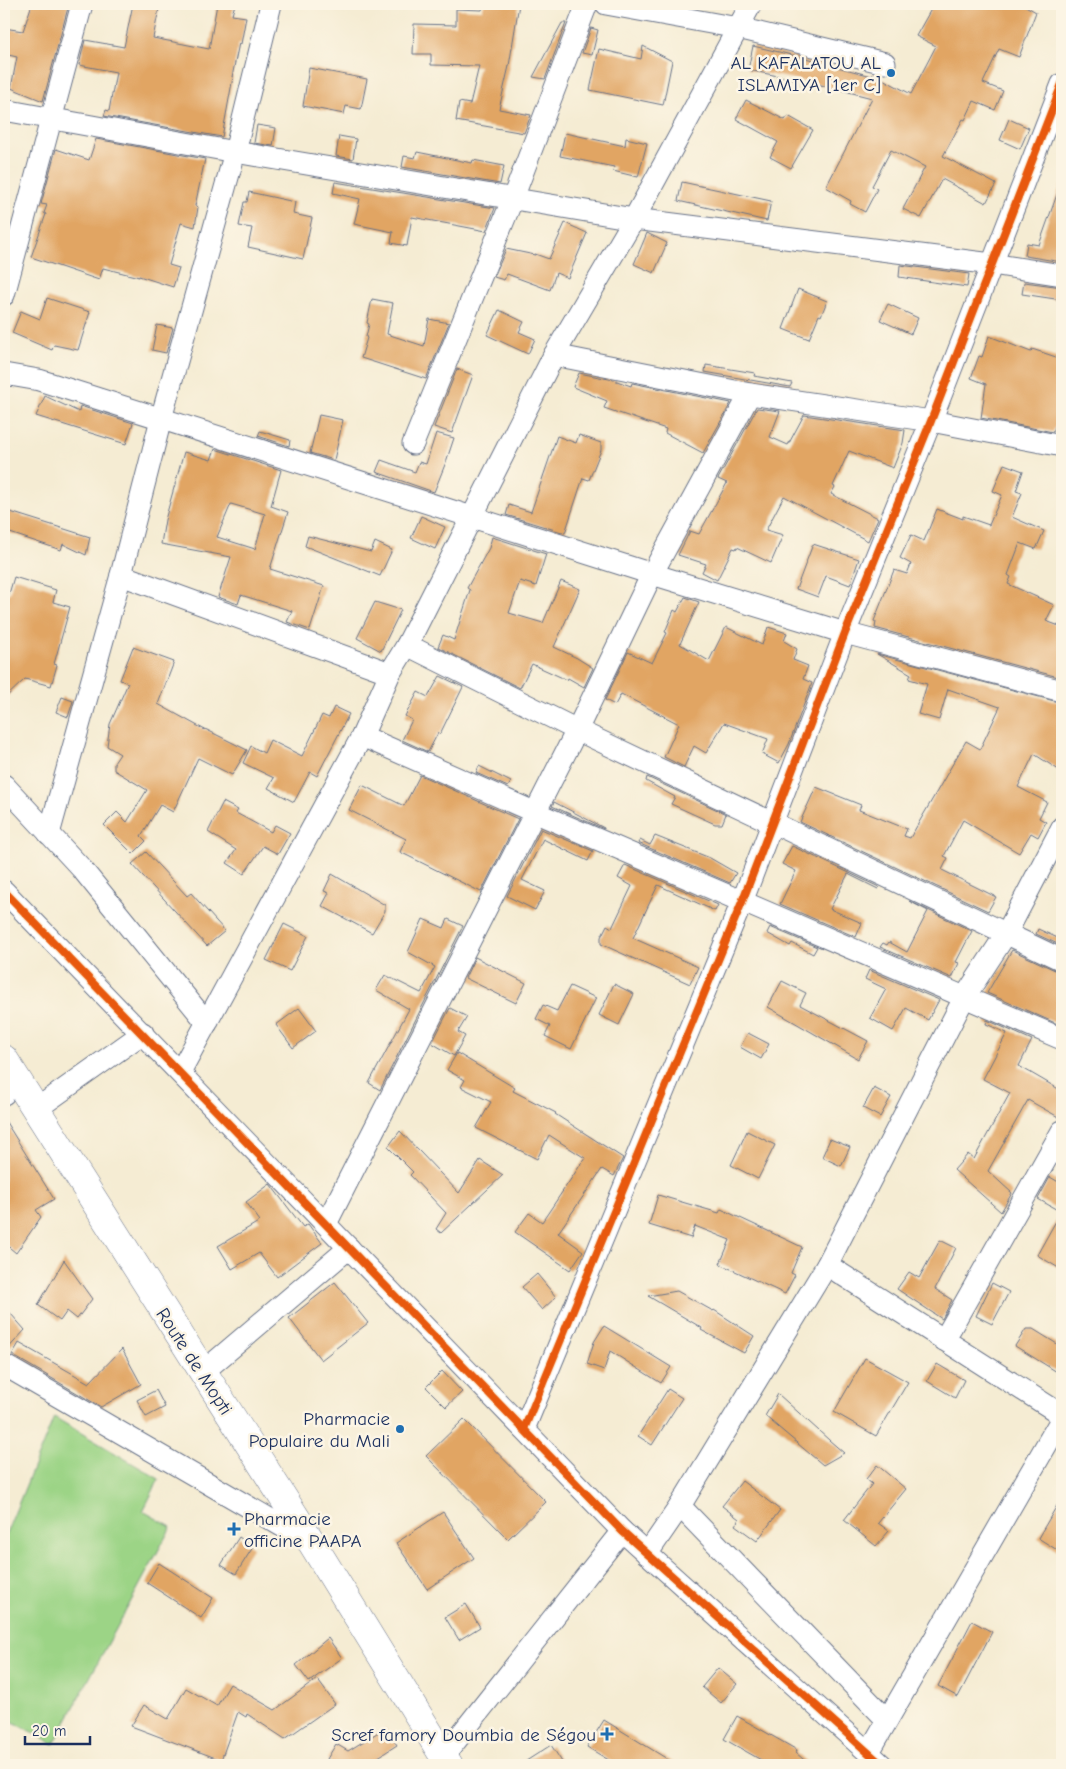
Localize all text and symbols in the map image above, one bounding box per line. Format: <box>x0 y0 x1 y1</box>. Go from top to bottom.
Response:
place label: AL KAFALATOU AL ISLAMIYA [1er C] <box>730 52 881 96</box>
marker: AL KAFALATOU AL ISLAMIYA [1er C] <box>885 67 897 79</box>
street label: Route de Mopti <box>151 1304 237 1419</box>
place label: Pharmacie Populaire du Mali <box>249 1408 390 1452</box>
marker: Pharmacie Populaire du Mali <box>394 1423 406 1435</box>
place label: Pharmacie officine PAAPA <box>244 1508 362 1552</box>
marker: Pharmacie officine PAAPA <box>228 1523 240 1535</box>
scale bar <box>25 1714 90 1746</box>
text: 20 m <box>32 1722 66 1740</box>
place label: Scref famory Doumbia de Ségou <box>331 1724 596 1746</box>
marker: Scref famory Doumbia de Ségou <box>600 1727 614 1741</box>

